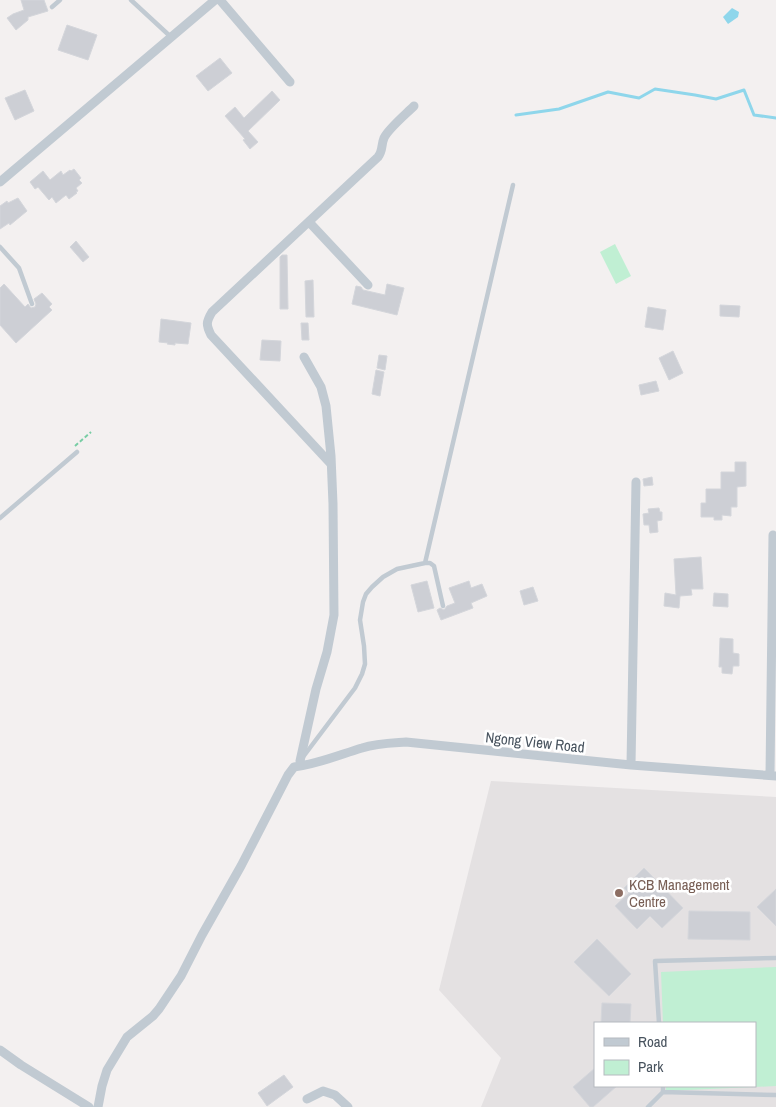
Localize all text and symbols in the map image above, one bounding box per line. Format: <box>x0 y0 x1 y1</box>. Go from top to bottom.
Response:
street label: Ngong View Road <box>484 726 586 758</box>
place label: KCB Management Centre <box>629 874 730 912</box>
marker: KCB Management Centre <box>613 887 625 899</box>
legend <box>594 1022 756 1087</box>
text: Road <box>638 1031 667 1052</box>
text: Park <box>638 1056 664 1077</box>

